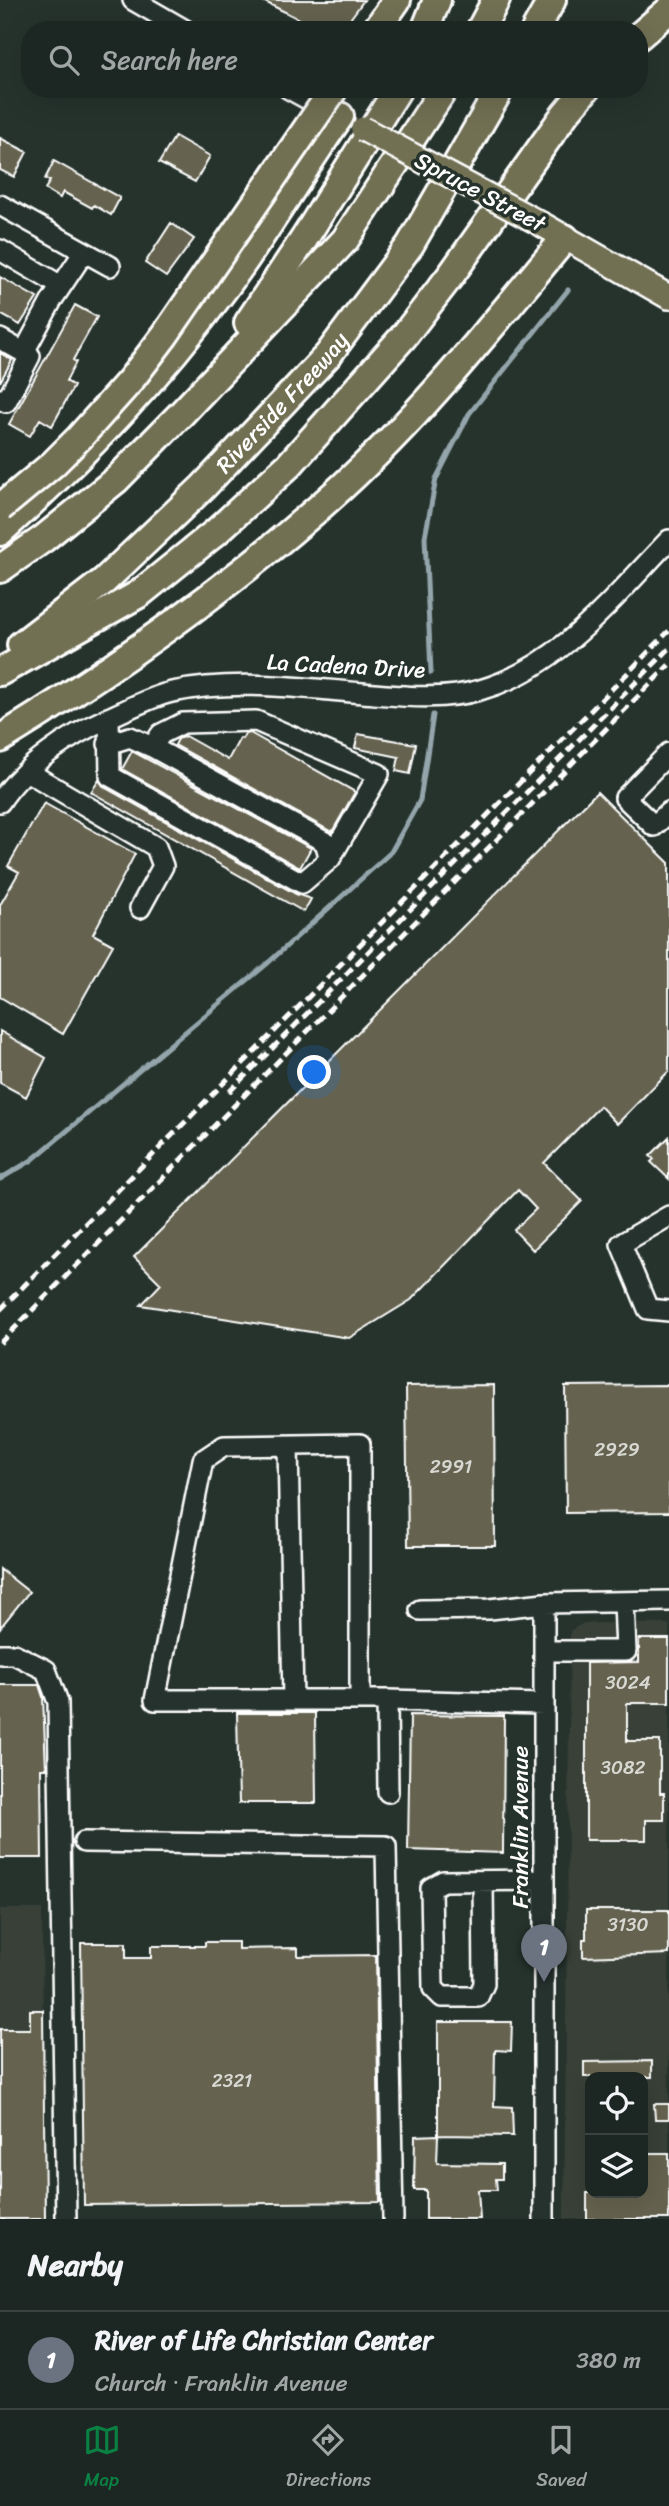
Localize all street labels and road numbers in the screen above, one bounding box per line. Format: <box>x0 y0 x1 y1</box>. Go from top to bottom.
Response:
street label: Spruce Street <box>407 140 555 245</box>
street label: Riverside Freeway <box>205 323 359 483</box>
street label: La Cadena Drive <box>266 641 426 691</box>
street label: Franklin Avenue <box>500 1745 541 1908</box>

